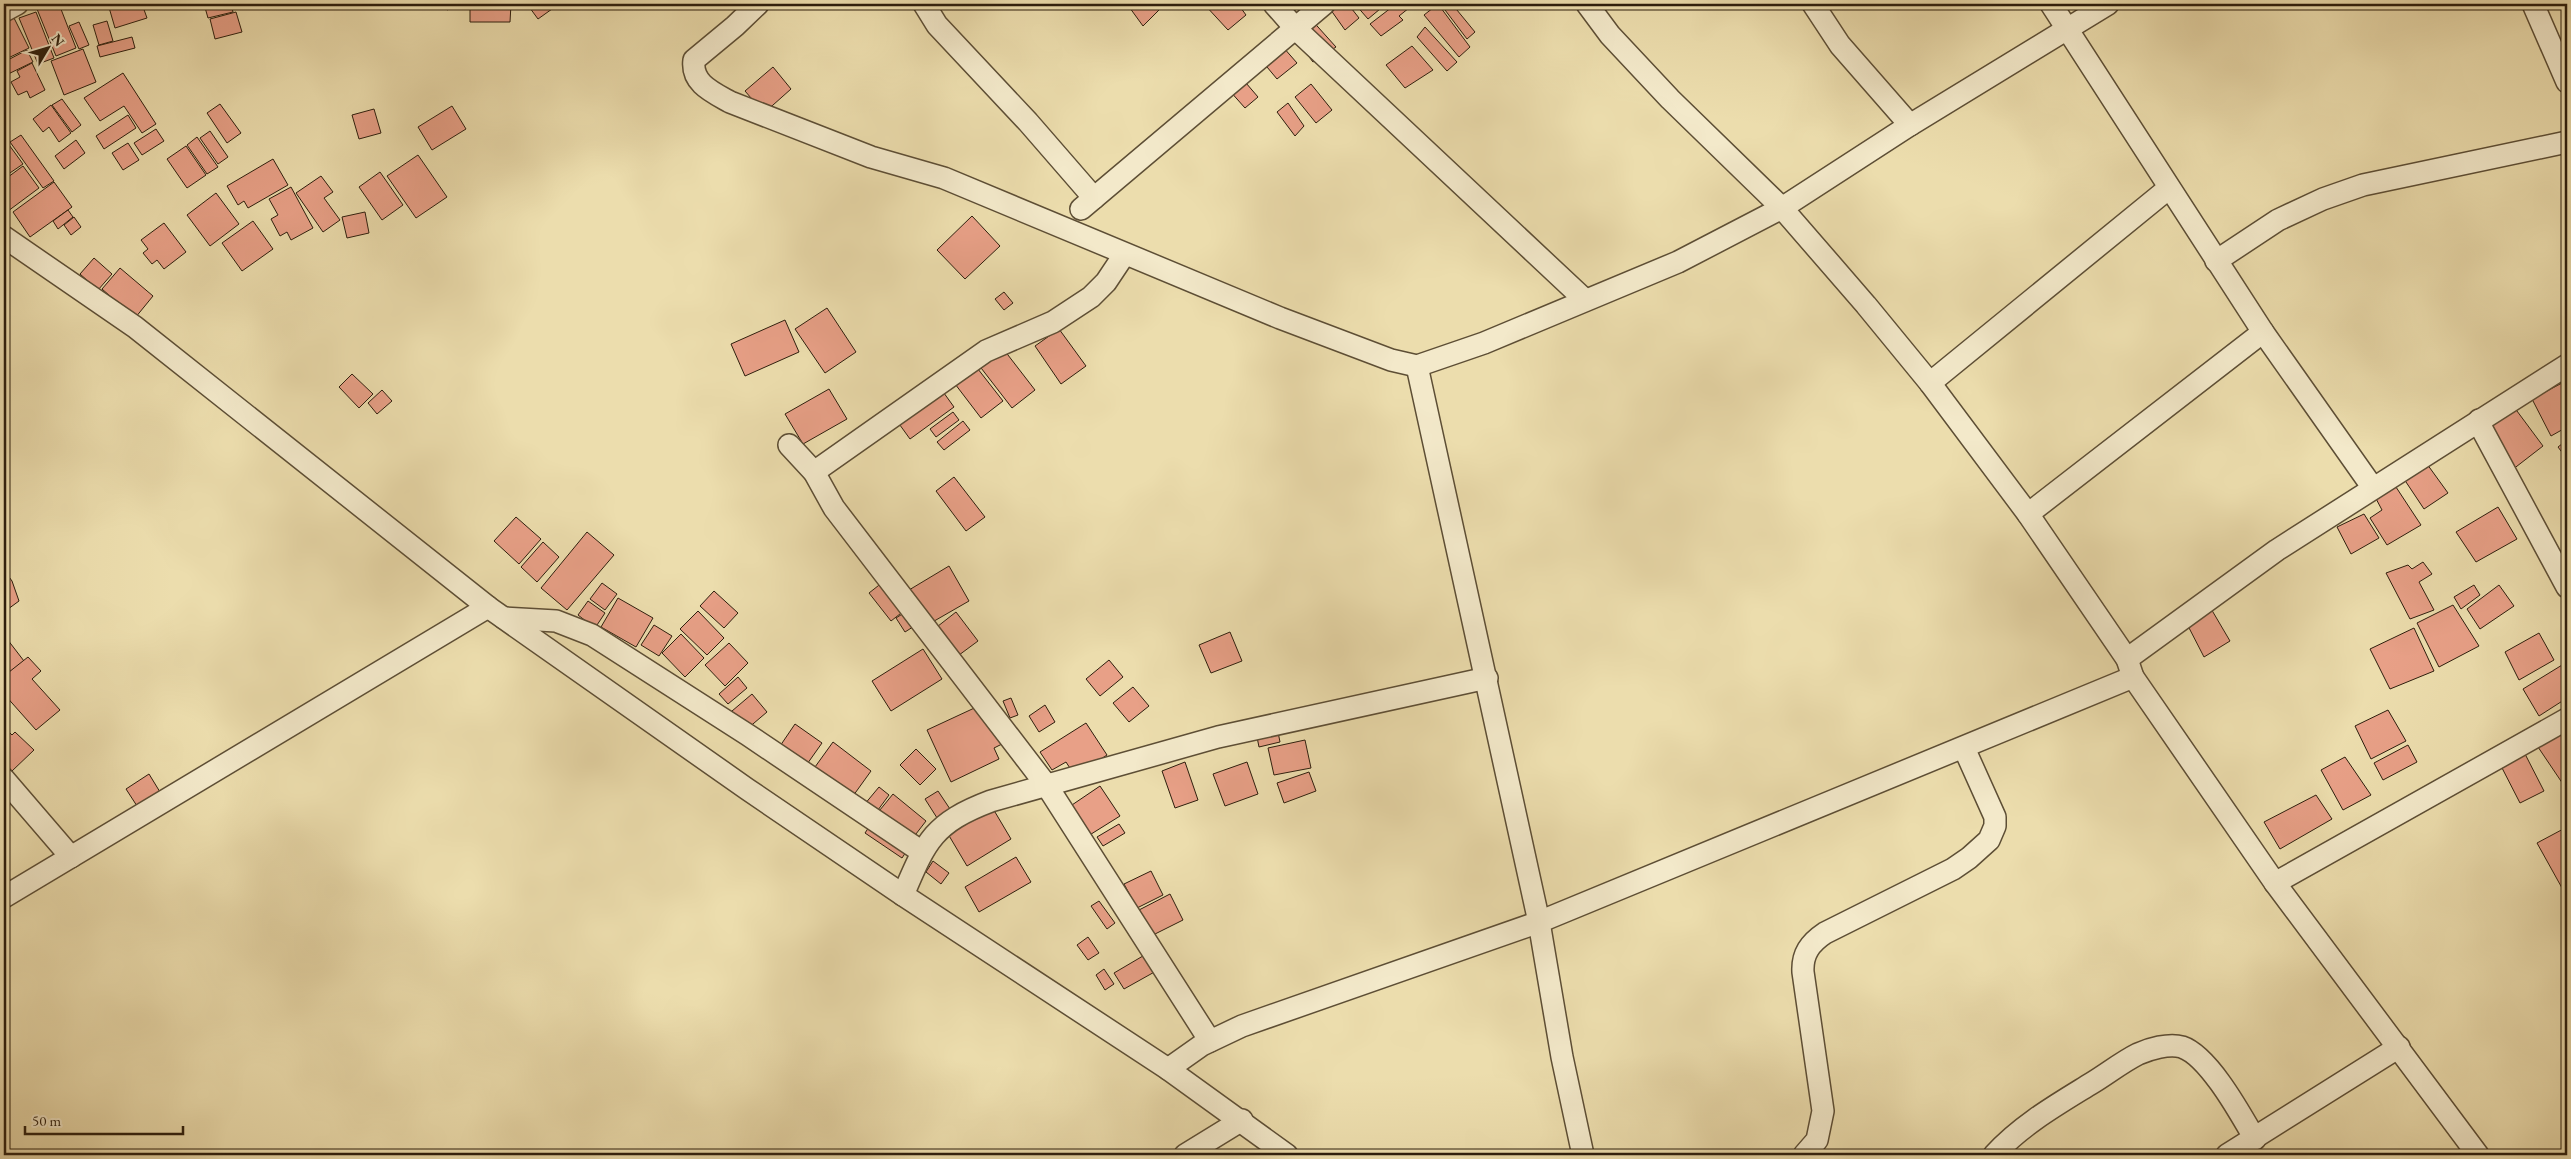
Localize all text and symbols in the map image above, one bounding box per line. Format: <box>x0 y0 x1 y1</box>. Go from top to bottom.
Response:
north arrow <box>22 22 72 72</box>
text: N <box>48 30 69 51</box>
scale bar <box>25 1104 182 1136</box>
text: 50 m <box>32 1111 61 1130</box>

